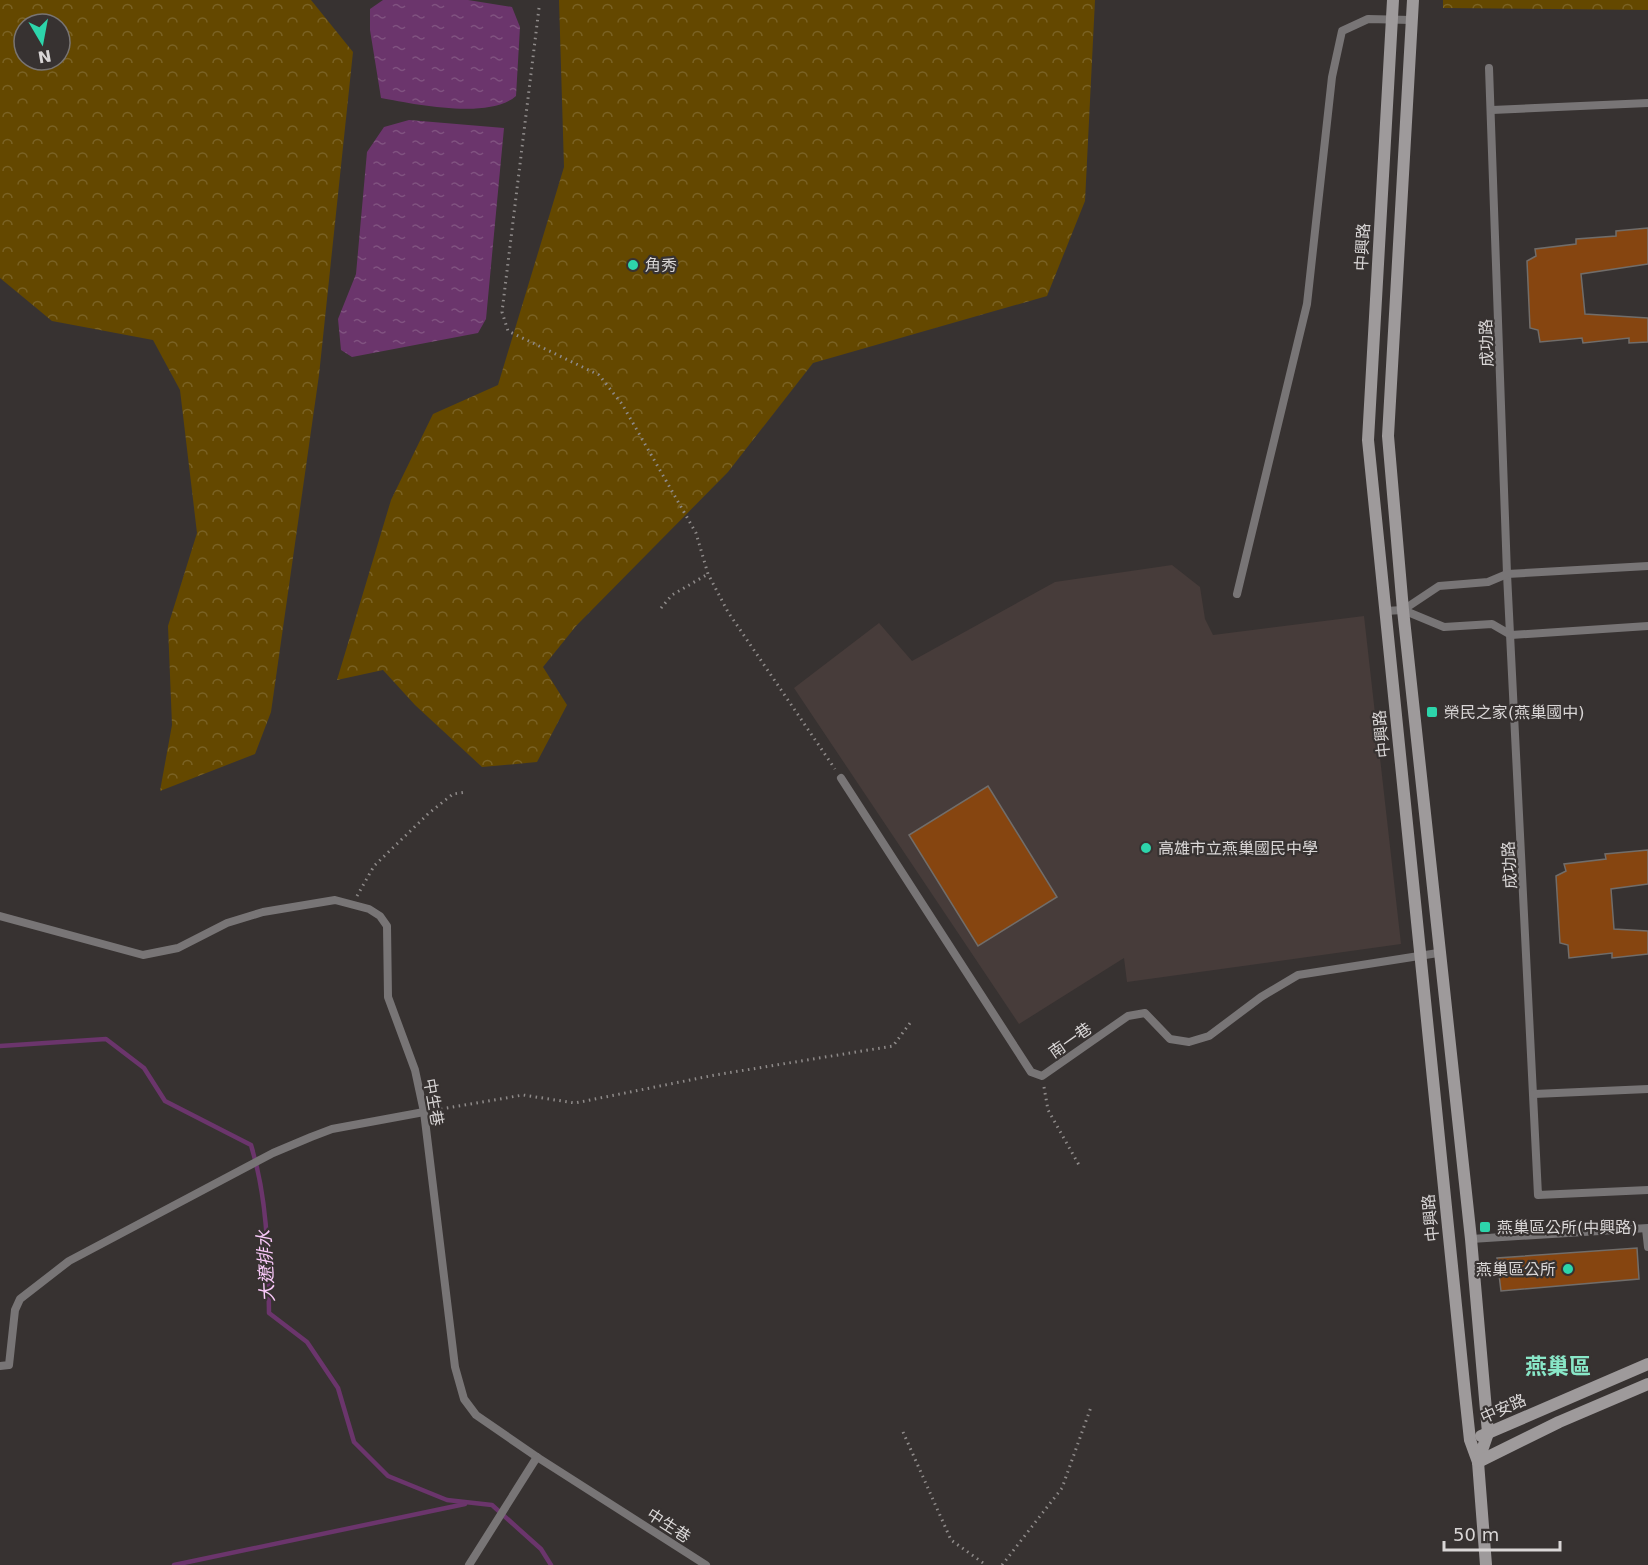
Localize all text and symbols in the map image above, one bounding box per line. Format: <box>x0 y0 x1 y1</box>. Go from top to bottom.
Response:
north arrow <box>12 12 72 72</box>
text: N <box>36 46 53 67</box>
street label: 中興路 <box>1352 223 1373 271</box>
place label: 角秀 <box>645 256 677 275</box>
marker: 角秀 <box>626 258 640 272</box>
street label: 成功路 <box>1476 319 1497 367</box>
place label: 榮民之家(燕巢國中) <box>1444 703 1585 722</box>
marker: 榮民之家(燕巢國中) <box>1425 705 1439 719</box>
street label: 中興路 <box>1370 709 1393 759</box>
place label: 高雄市立燕巢國民中學 <box>1158 839 1318 858</box>
marker: 高雄市立燕巢國民中學 <box>1139 841 1153 855</box>
street label: 成功路 <box>1499 841 1520 889</box>
street label: 南一巷 <box>1045 1019 1095 1062</box>
street label: 中生巷 <box>420 1077 447 1127</box>
street label: 中興路 <box>1419 1193 1442 1243</box>
place label: 燕巢區公所(中興路) <box>1497 1218 1638 1237</box>
marker: 燕巢區公所(中興路) <box>1478 1220 1492 1234</box>
water label: 大遼排水 <box>253 1229 278 1303</box>
place label: 燕巢區公所 <box>1476 1260 1556 1279</box>
marker: 燕巢區公所 <box>1561 1262 1575 1276</box>
district label: 燕巢區 <box>1525 1354 1591 1379</box>
street label: 中安路 <box>1477 1390 1529 1427</box>
street label: 中生巷 <box>643 1504 694 1546</box>
scale bar <box>1444 1514 1560 1552</box>
text: 50 m <box>1453 1524 1499 1545</box>

